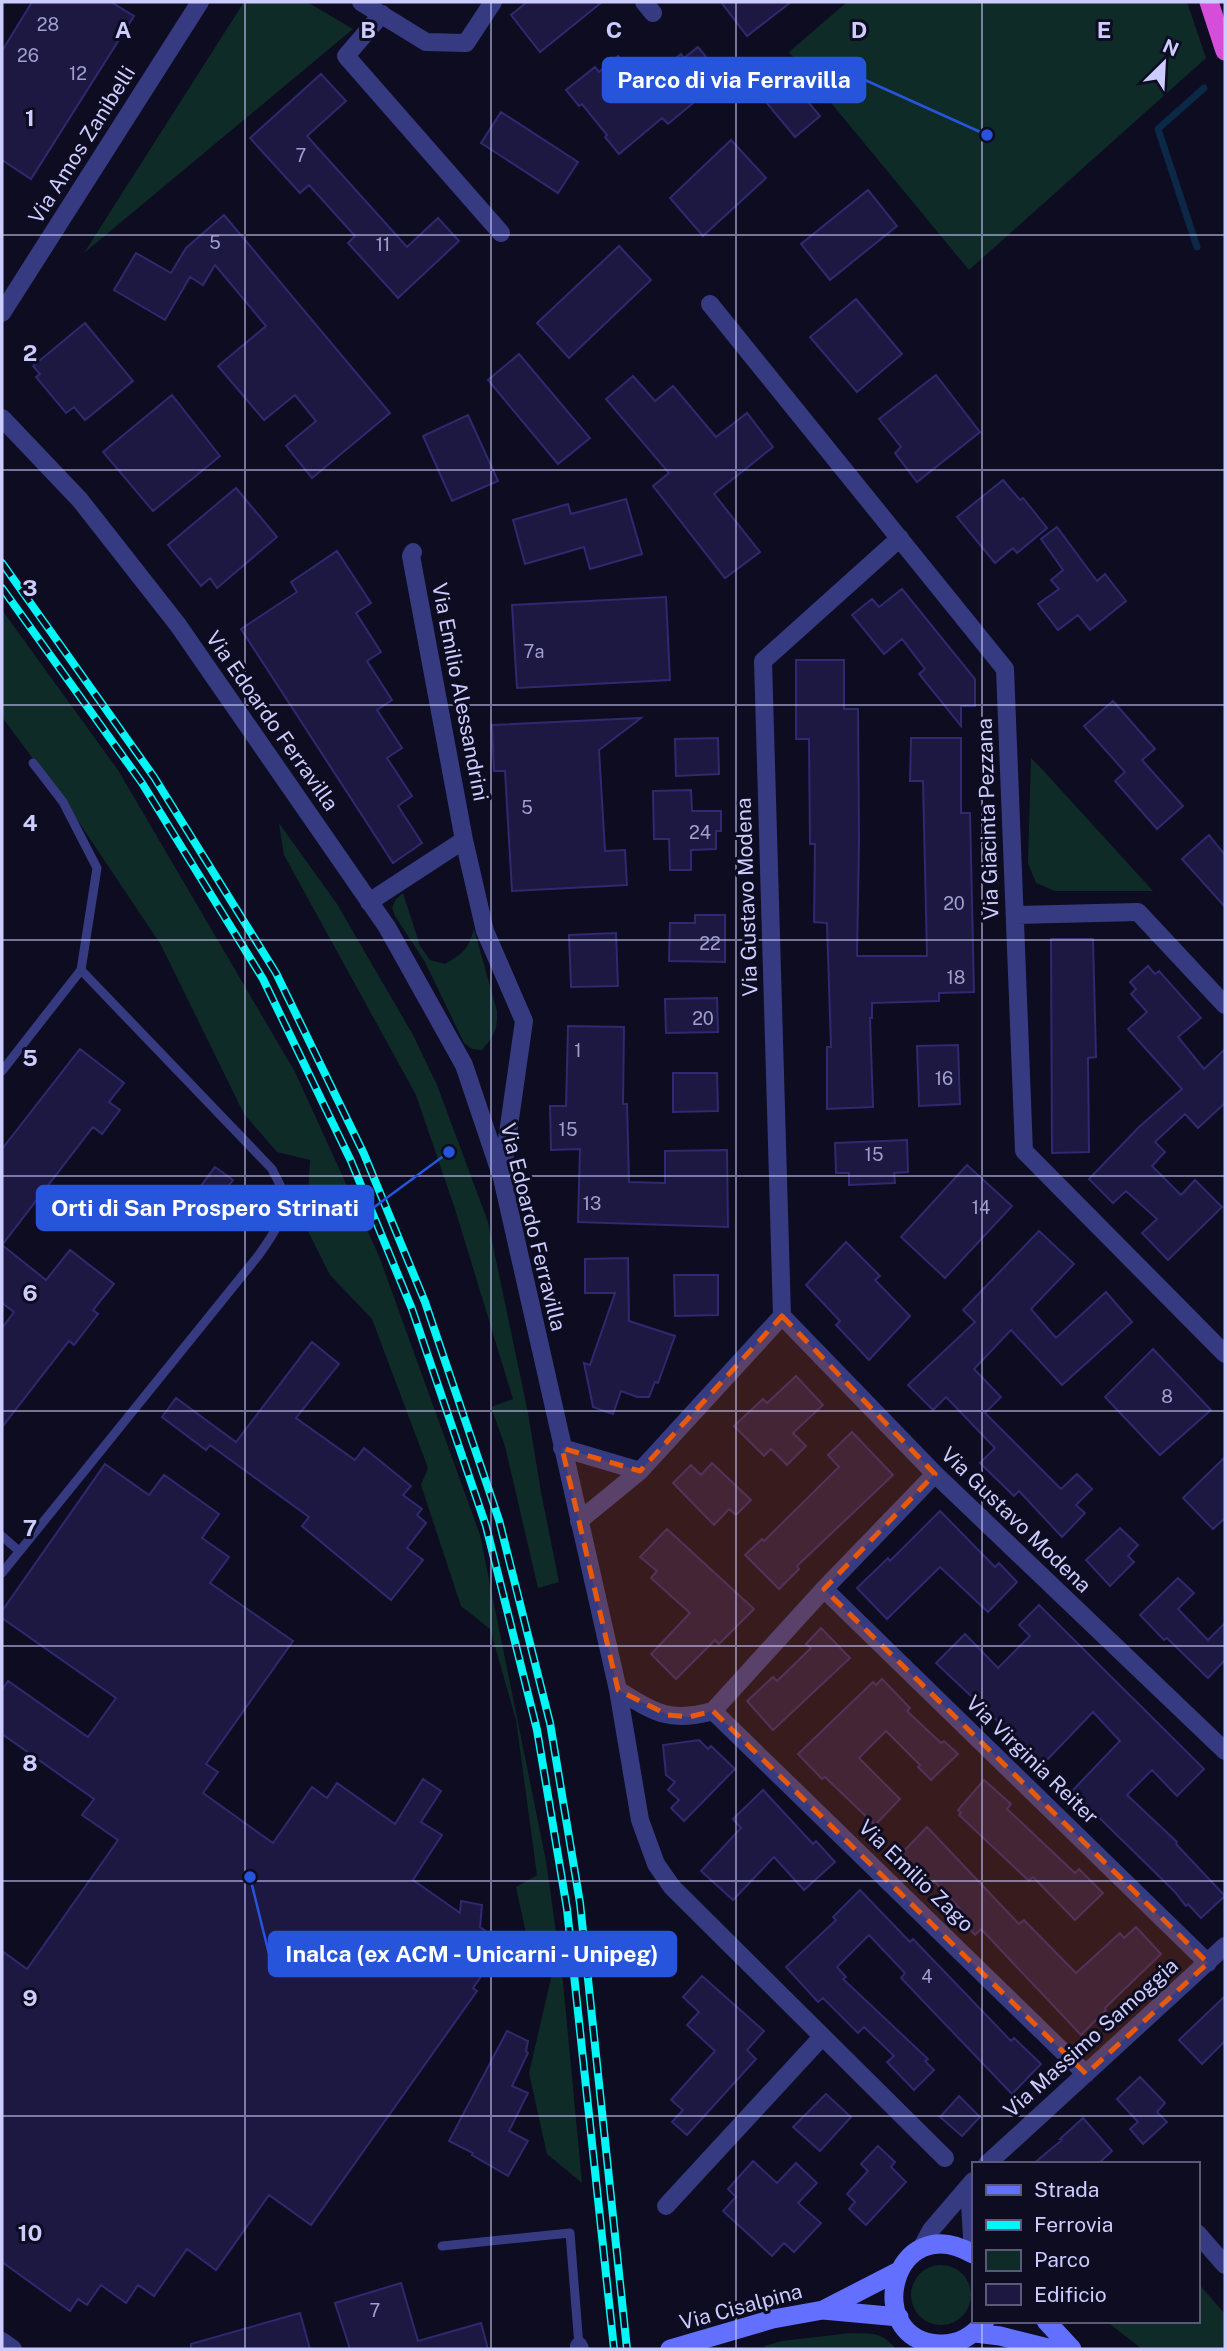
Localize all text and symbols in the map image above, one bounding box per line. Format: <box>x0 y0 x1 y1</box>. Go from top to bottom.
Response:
house number: 28 <box>37 14 59 35</box>
text: A <box>115 16 132 43</box>
text: B <box>360 16 376 43</box>
text: C <box>606 16 622 43</box>
text: D <box>851 16 867 43</box>
text: E <box>1097 16 1111 43</box>
north arrow <box>1129 28 1199 98</box>
text: N <box>1160 34 1182 61</box>
house number: 26 <box>17 45 39 66</box>
callout: Parco di via Ferravilla <box>603 58 865 102</box>
street label: Via Amos Zanibelli <box>23 61 140 228</box>
house number: 12 <box>69 63 87 84</box>
text: Parco di via Ferravilla <box>617 66 851 93</box>
text: 1 <box>25 104 35 131</box>
house number: 7 <box>296 145 306 166</box>
house number: 5 <box>209 232 221 253</box>
house number: 11 <box>376 234 390 255</box>
text: 2 <box>23 339 37 366</box>
text: 3 <box>22 574 38 601</box>
street label: Via Emilio Alessandrini <box>427 581 494 803</box>
street label: Via Edoardo Ferravilla <box>201 626 344 815</box>
house number: 7a <box>524 641 544 662</box>
street label: Via Giacinta Pezzana <box>971 718 1004 920</box>
house number: 5 <box>521 797 533 818</box>
street label: Via Gustavo Modena <box>731 797 762 997</box>
text: 4 <box>22 809 38 836</box>
house number: 24 <box>689 822 711 843</box>
house number: 20 <box>943 893 965 914</box>
house number: 22 <box>699 933 721 954</box>
house number: 18 <box>947 967 965 988</box>
house number: 20 <box>692 1008 714 1029</box>
house number: 1 <box>574 1040 582 1061</box>
text: 5 <box>22 1044 38 1071</box>
house number: 16 <box>935 1068 953 1089</box>
house number: 15 <box>559 1119 577 1140</box>
street label: Via Edoardo Ferravilla <box>496 1120 571 1333</box>
house number: 15 <box>865 1144 883 1165</box>
callout: Orti di San Prospero Strinati <box>37 1186 373 1230</box>
house number: 13 <box>583 1193 601 1214</box>
text: Orti di San Prospero Strinati <box>51 1194 359 1221</box>
house number: 14 <box>972 1197 990 1218</box>
text: 6 <box>22 1279 38 1306</box>
house number: 8 <box>1161 1386 1173 1407</box>
street label: Via Gustavo Modena <box>936 1442 1097 1598</box>
text: 7 <box>23 1514 37 1541</box>
street label: Via Virginia Reiter <box>961 1690 1104 1829</box>
text: 8 <box>22 1749 38 1776</box>
street label: Via Emilio Zago <box>854 1814 979 1937</box>
callout: Inalca (ex ACM - Unicarni - Unipeg) <box>269 1932 676 1976</box>
text: Inalca (ex ACM - Unicarni - Unipeg) <box>285 1940 659 1967</box>
street label: Via Massimo Samoggia <box>998 1953 1183 2122</box>
house number: 4 <box>921 1966 933 1987</box>
text: 9 <box>22 1984 38 2011</box>
legend <box>972 2162 1199 2323</box>
text: Strada <box>1034 2177 1099 2202</box>
text: Ferrovia <box>1034 2212 1113 2237</box>
text: 10 <box>18 2219 42 2246</box>
text: Parco <box>1034 2247 1090 2272</box>
street label: Via Cisalpina <box>677 2278 805 2335</box>
text: Edificio <box>1034 2282 1107 2307</box>
house number: 7 <box>370 2300 380 2321</box>

